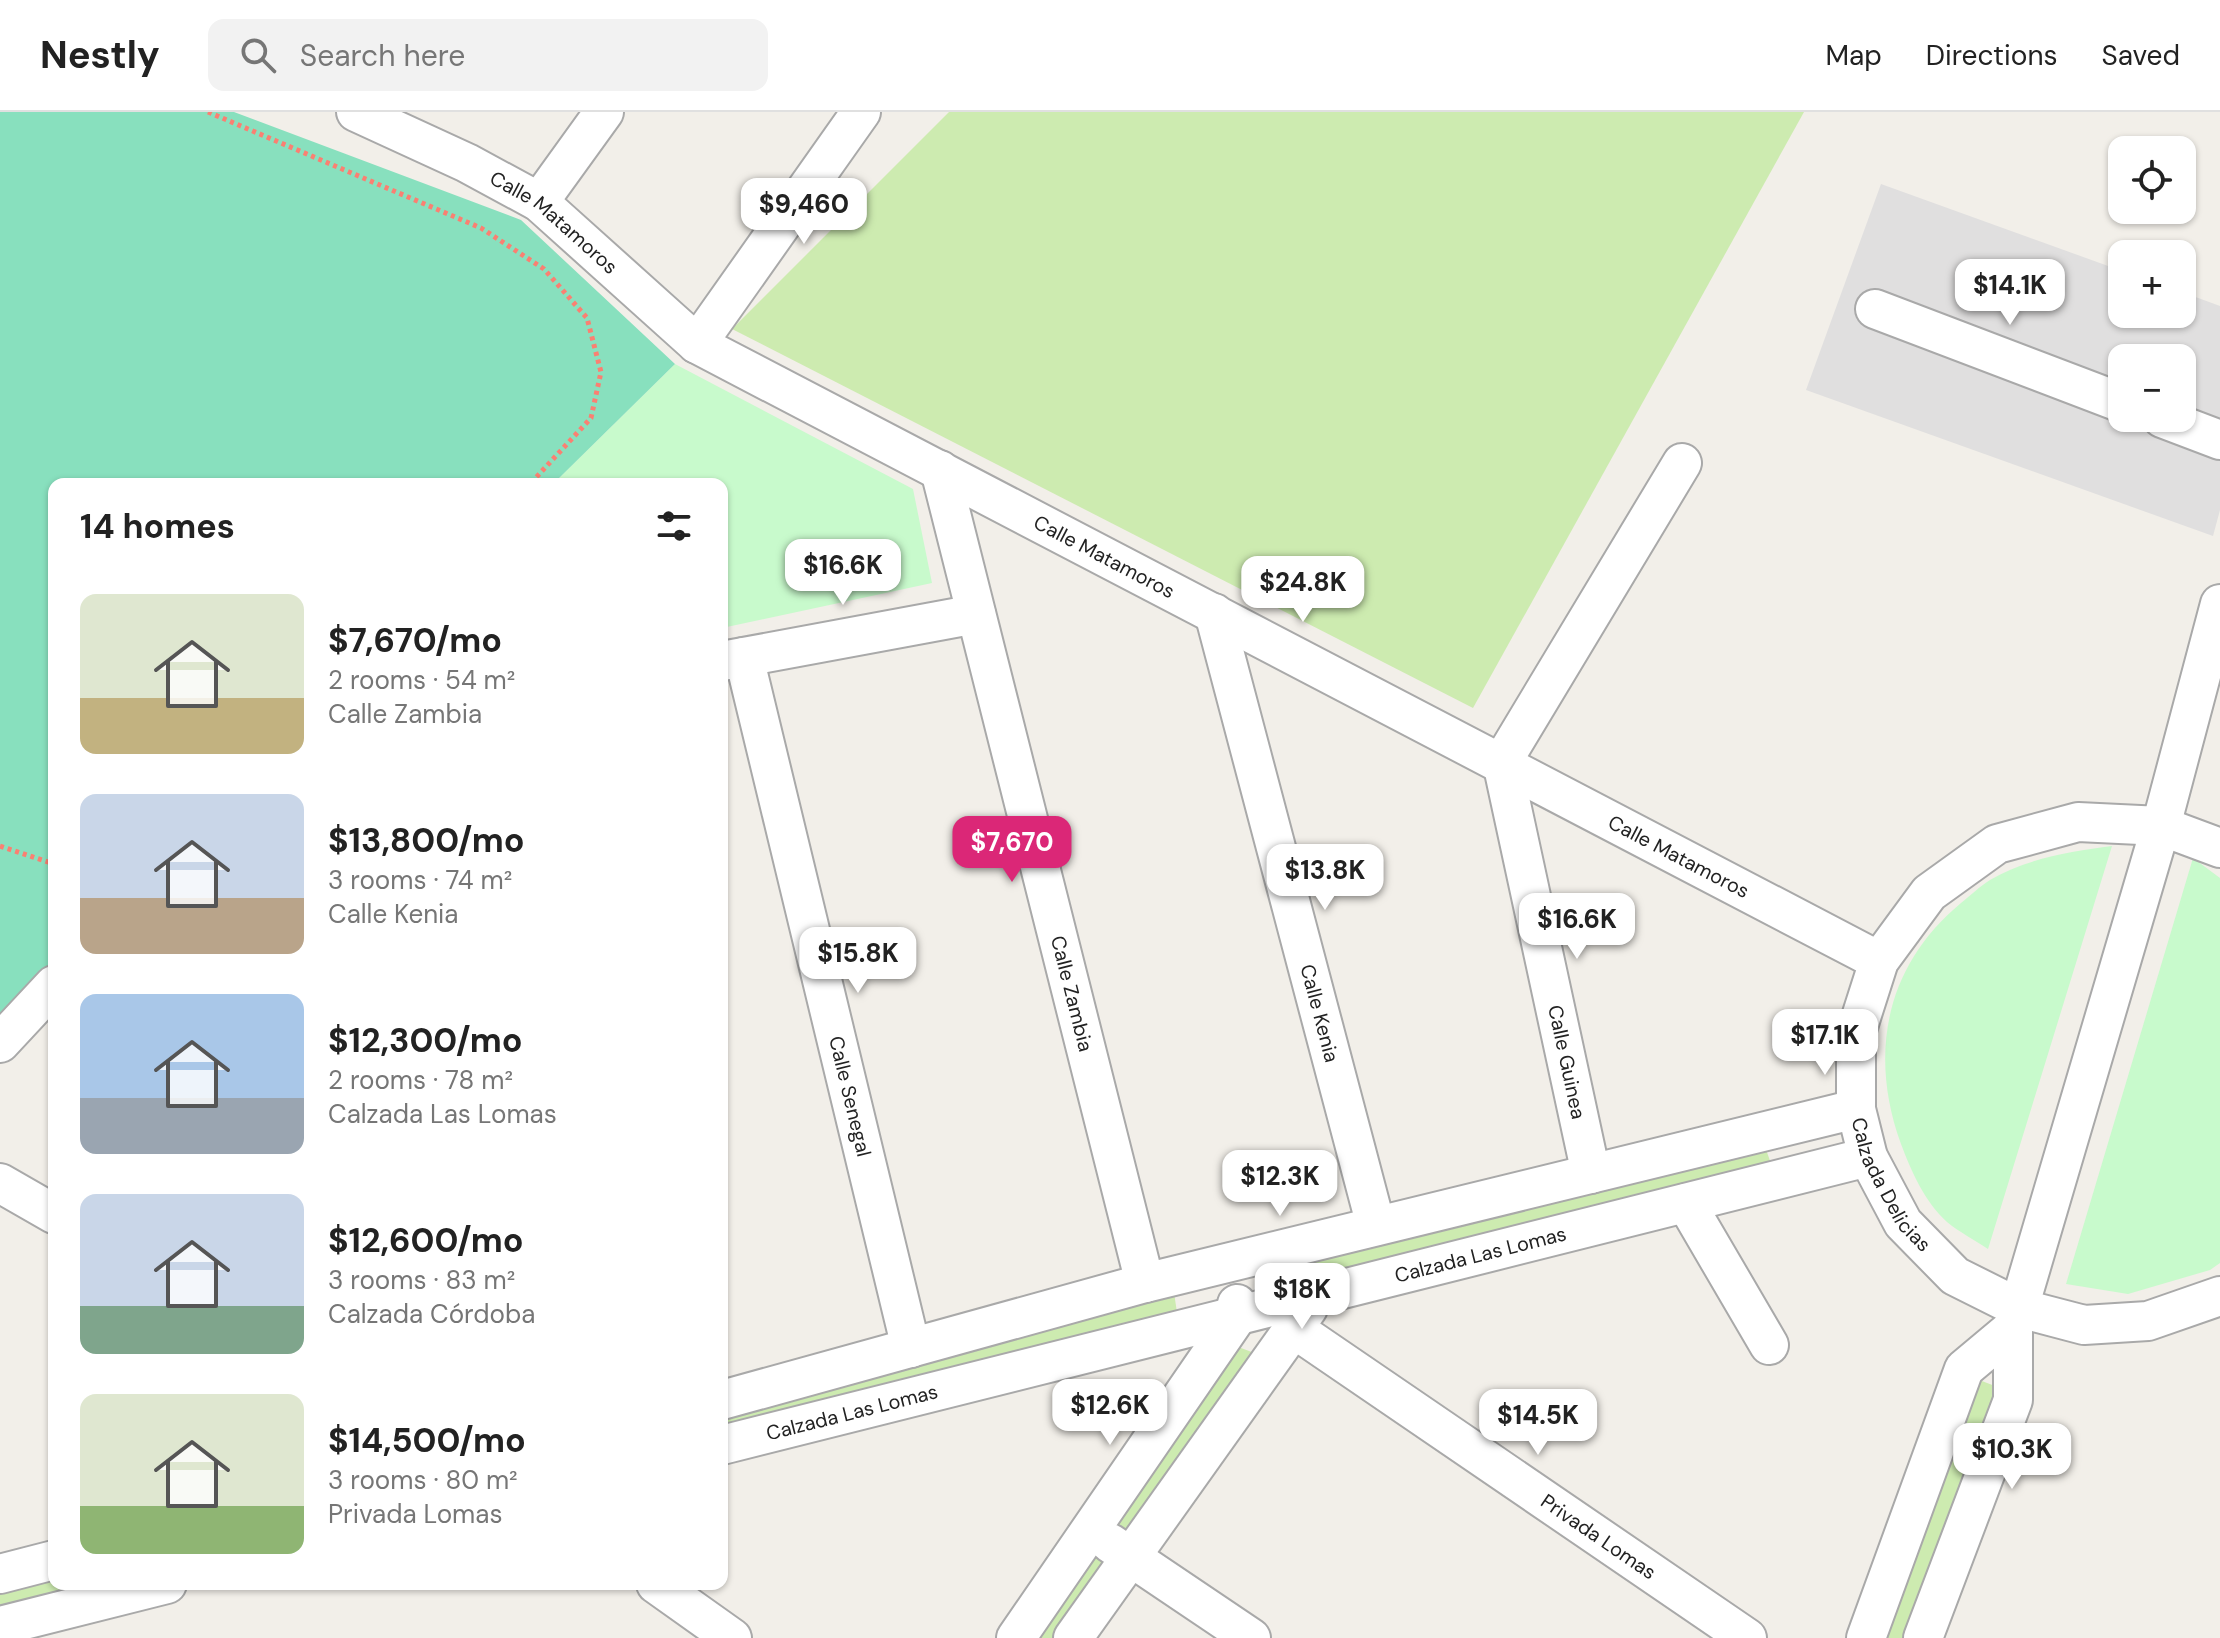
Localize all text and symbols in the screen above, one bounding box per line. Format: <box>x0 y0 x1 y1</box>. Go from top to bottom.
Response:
search box <box>208 19 768 91</box>
text: Nestly <box>40 30 160 80</box>
icon: search <box>236 33 280 77</box>
text: Search here <box>300 36 465 75</box>
text: Map <box>1825 37 1882 74</box>
text: Directions <box>1926 37 2058 74</box>
text: Saved <box>2102 37 2180 74</box>
map controls <box>2108 136 2196 432</box>
button: locate <box>2108 136 2196 224</box>
street label: Calle Matamoros <box>485 165 623 280</box>
pin: $9,460 <box>739 178 869 246</box>
text: $9,460 <box>759 187 849 221</box>
button: + <box>2108 240 2196 328</box>
pin: $14.1K <box>1945 259 2075 327</box>
text: $14.1K <box>1973 268 2047 302</box>
button: − <box>2108 344 2196 432</box>
text: 14 homes <box>80 504 235 549</box>
icon: filters <box>652 504 696 548</box>
street label: Calle Matamoros <box>1029 509 1179 604</box>
pin: $16.6K <box>778 539 908 607</box>
text: $16.6K <box>803 548 883 582</box>
pin: $24.8K <box>1238 556 1368 624</box>
text: $24.8K <box>1259 565 1347 599</box>
text: $7,670/mo <box>328 618 502 663</box>
icon: home <box>144 626 240 722</box>
text: 2 rooms · 54 m² <box>328 663 515 697</box>
text: Calle Zambia <box>328 697 482 731</box>
street label: Calle Matamoros <box>1604 809 1754 904</box>
pin: $7,670 <box>947 816 1077 884</box>
text: $13,800/mo <box>328 818 524 863</box>
text: $7,670 <box>970 825 1054 859</box>
icon: home <box>144 826 240 922</box>
pin: $13.8K <box>1260 844 1390 912</box>
text: $13.8K <box>1285 853 1365 887</box>
text: 3 rooms · 74 m² <box>328 863 512 897</box>
pin: $16.6K <box>1512 893 1642 961</box>
text: Calle Kenia <box>328 897 458 931</box>
text: $16.6K <box>1537 902 1617 936</box>
pin: $15.8K <box>793 927 923 995</box>
street label: Calle Zambia <box>1045 933 1099 1054</box>
text: $15.8K <box>817 936 899 970</box>
street label: Calle Kenia <box>1294 961 1345 1065</box>
street label: Calle Guinea <box>1542 1003 1592 1121</box>
pin: $17.1K <box>1760 1009 1890 1077</box>
text: $12,300/mo <box>328 1018 523 1063</box>
text: $17.1K <box>1790 1018 1860 1052</box>
icon: home <box>144 1026 240 1122</box>
street label: Calle Senegal <box>823 1033 877 1159</box>
text: 2 rooms · 78 m² <box>328 1063 513 1097</box>
text: Calzada Las Lomas <box>328 1097 557 1131</box>
street label: Calzada Delicias <box>1846 1115 1937 1257</box>
pin: $12.3K <box>1215 1150 1345 1218</box>
text: $12.3K <box>1240 1159 1320 1193</box>
text: $12,600/mo <box>328 1218 524 1263</box>
street label: Calzada Las Lomas <box>1392 1220 1569 1288</box>
icon: home <box>144 1226 240 1322</box>
text: 3 rooms · 83 m² <box>328 1263 515 1297</box>
pin: $18K <box>1255 1263 1349 1331</box>
text: $18K <box>1273 1272 1331 1306</box>
text: Calzada Córdoba <box>328 1297 535 1331</box>
street label: Calzada Las Lomas <box>763 1378 941 1446</box>
pin: $12.6K <box>1045 1379 1175 1447</box>
text: $12.6K <box>1070 1388 1150 1422</box>
pin: $14.5K <box>1473 1389 1603 1457</box>
text: $14.5K <box>1497 1398 1579 1432</box>
text: $14,500/mo <box>328 1418 526 1463</box>
pin: $10.3K <box>1947 1423 2077 1491</box>
icon: home <box>144 1426 240 1522</box>
text: $10.3K <box>1971 1432 2053 1466</box>
text: 3 rooms · 80 m² <box>328 1463 518 1497</box>
street label: Privada Lomas <box>1536 1488 1661 1585</box>
text: Privada Lomas <box>328 1497 502 1531</box>

